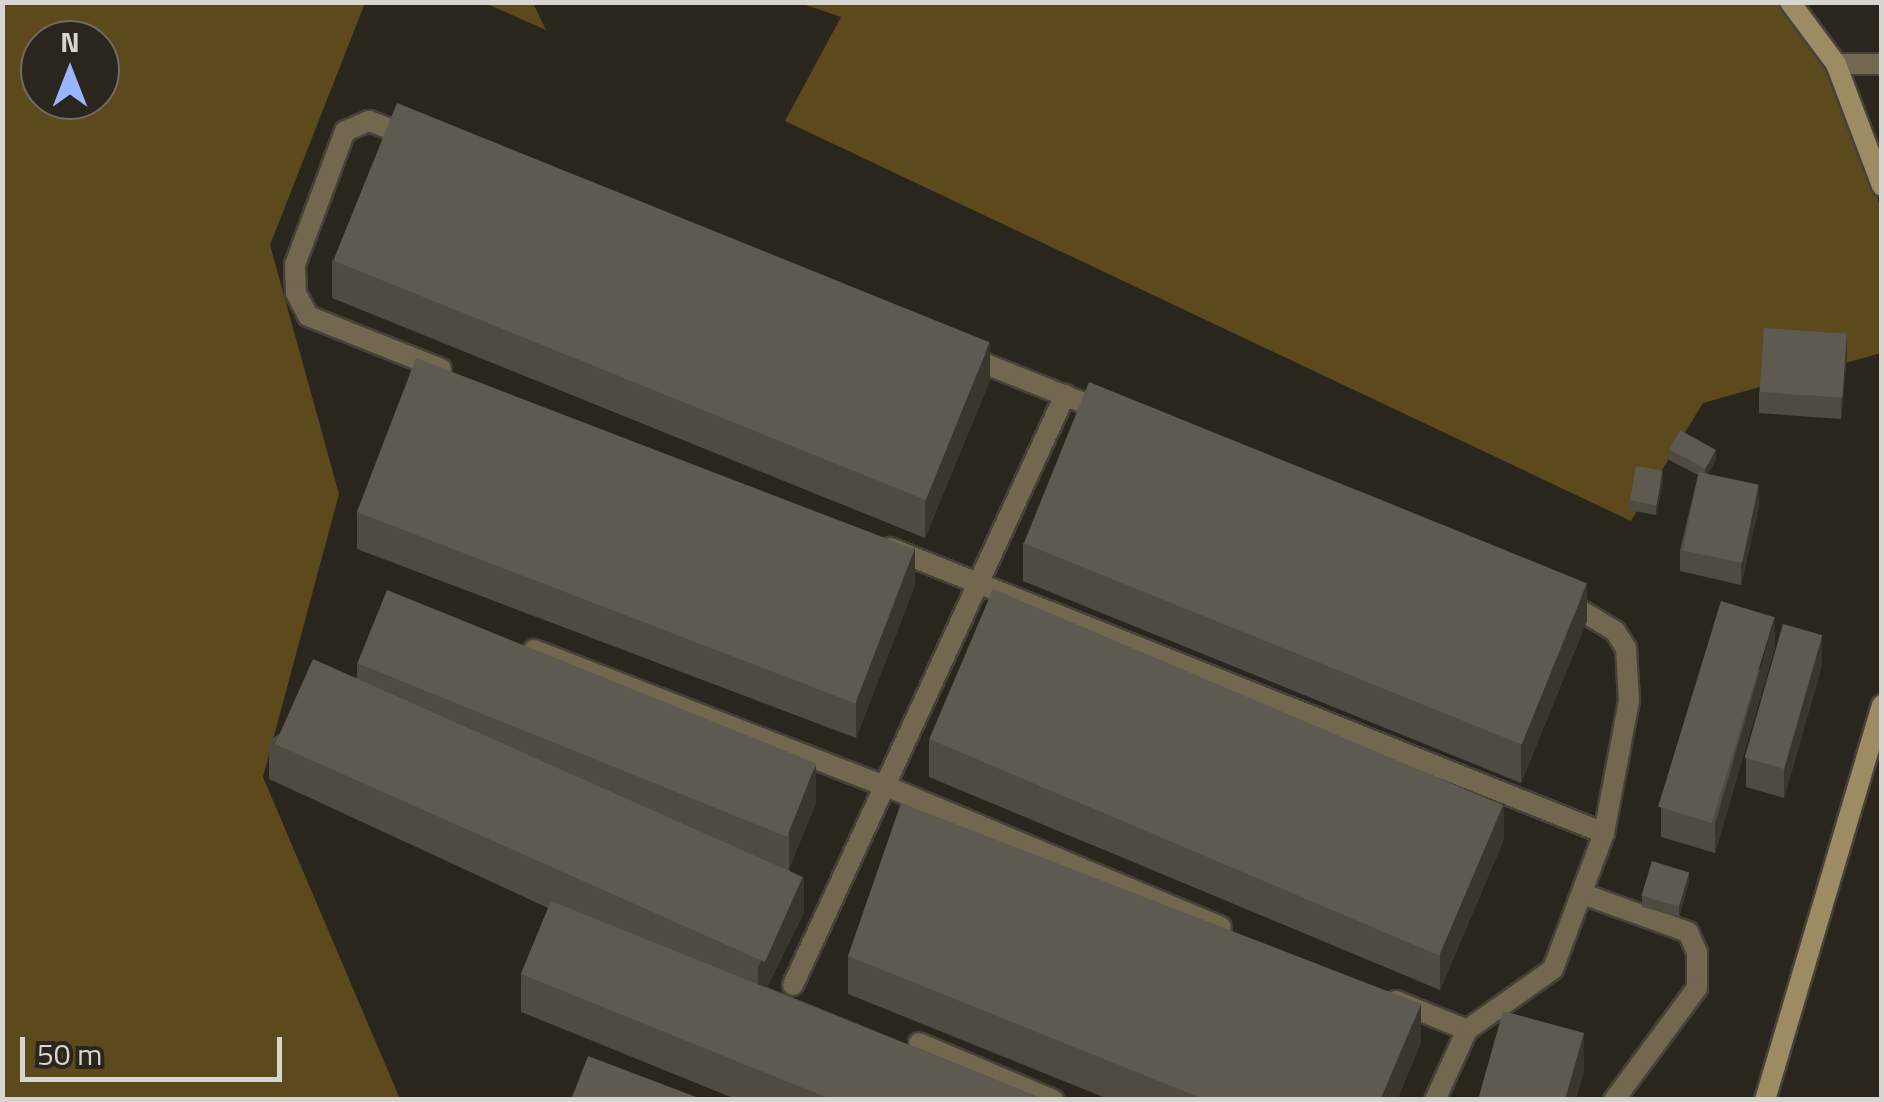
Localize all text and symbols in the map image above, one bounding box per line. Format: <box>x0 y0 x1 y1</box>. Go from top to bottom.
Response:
north arrow <box>20 20 120 120</box>
text: N <box>60 20 80 63</box>
scale bar <box>25 1017 288 1079</box>
text: 50 m <box>37 1031 102 1077</box>

